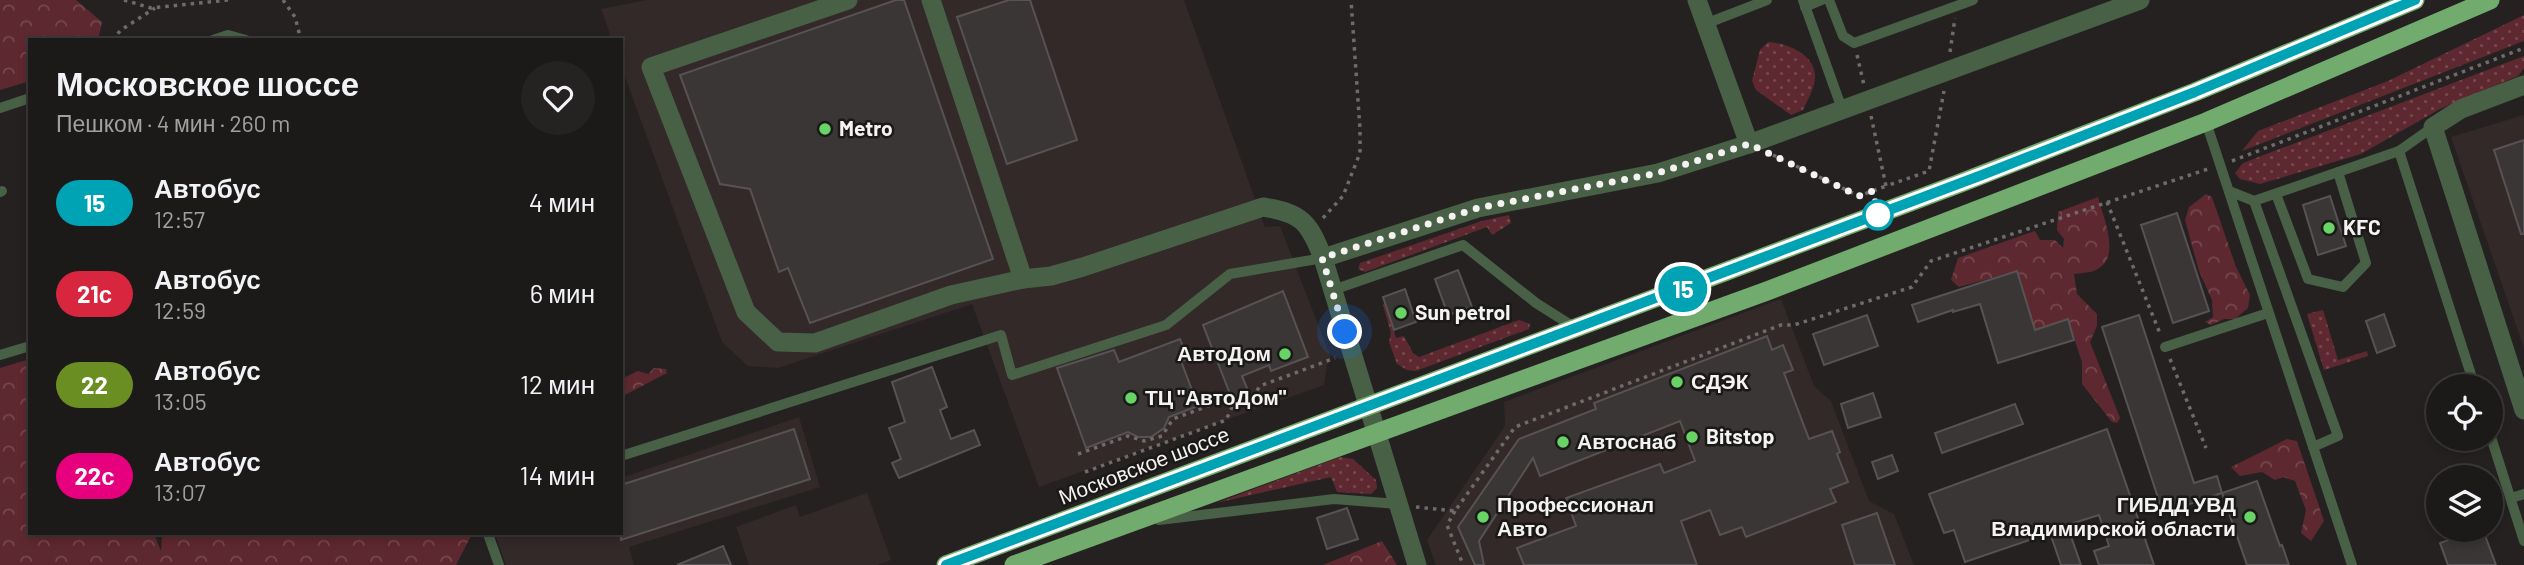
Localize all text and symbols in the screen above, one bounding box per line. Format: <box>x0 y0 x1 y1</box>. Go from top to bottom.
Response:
button: heart <box>521 61 595 135</box>
text: Московское шоссе <box>56 63 359 103</box>
text: Пешком · 4 мин · 260 m <box>56 109 290 137</box>
place label: Metro <box>839 115 893 140</box>
marker: Metro <box>817 121 833 137</box>
text: Автобус <box>154 172 261 203</box>
text: 4 мин <box>529 186 595 217</box>
text: 15 <box>84 188 105 217</box>
unlabelled marker <box>1863 200 1893 230</box>
text: 12:57 <box>154 205 205 233</box>
place label: KFC <box>2343 214 2381 239</box>
marker: KFC <box>2321 220 2337 236</box>
text: Автобус <box>154 263 261 294</box>
line badge: 15 <box>1652 266 1714 312</box>
text: 15 <box>1672 274 1694 303</box>
text: 6 мин <box>530 277 595 308</box>
text: 21с <box>77 279 112 308</box>
text: 12:59 <box>154 296 206 324</box>
place label: Sun petrol <box>1415 299 1510 324</box>
marker: Sun petrol <box>1393 305 1409 321</box>
your location <box>1327 314 1362 349</box>
place label: АвтоДом <box>1177 340 1271 365</box>
marker: АвтоДом <box>1277 346 1293 362</box>
text: Автобус <box>154 354 261 385</box>
text: 12 мин <box>520 368 595 399</box>
place label: СДЭК <box>1691 368 1749 393</box>
text: 22 <box>81 370 108 399</box>
marker: СДЭК <box>1669 374 1685 390</box>
map controls <box>2426 374 2503 542</box>
button: locate <box>2426 374 2503 451</box>
place label: ТЦ "АвтоДом" <box>1145 384 1287 409</box>
text: 13:05 <box>154 387 207 415</box>
marker: ТЦ "АвтоДом" <box>1123 390 1139 406</box>
street label: Московское шоссе <box>1055 421 1232 509</box>
place label: Bitstop <box>1706 423 1774 448</box>
place label: Автоснаб <box>1577 428 1676 453</box>
marker: Bitstop <box>1684 429 1700 445</box>
marker: Автоснаб <box>1555 434 1571 450</box>
text: Автобус <box>154 445 261 476</box>
text: 14 мин <box>520 459 595 490</box>
text: 22с <box>74 461 115 490</box>
button: layers <box>2426 465 2503 542</box>
text: 13:07 <box>154 478 206 506</box>
place label: Профессионал Авто <box>1497 491 1654 540</box>
place label: ГИБДД УВД Владимирской области <box>1991 491 2236 540</box>
marker: Профессионал Авто <box>1475 509 1491 525</box>
marker: ГИБДД УВД Владимирской области <box>2242 509 2258 525</box>

